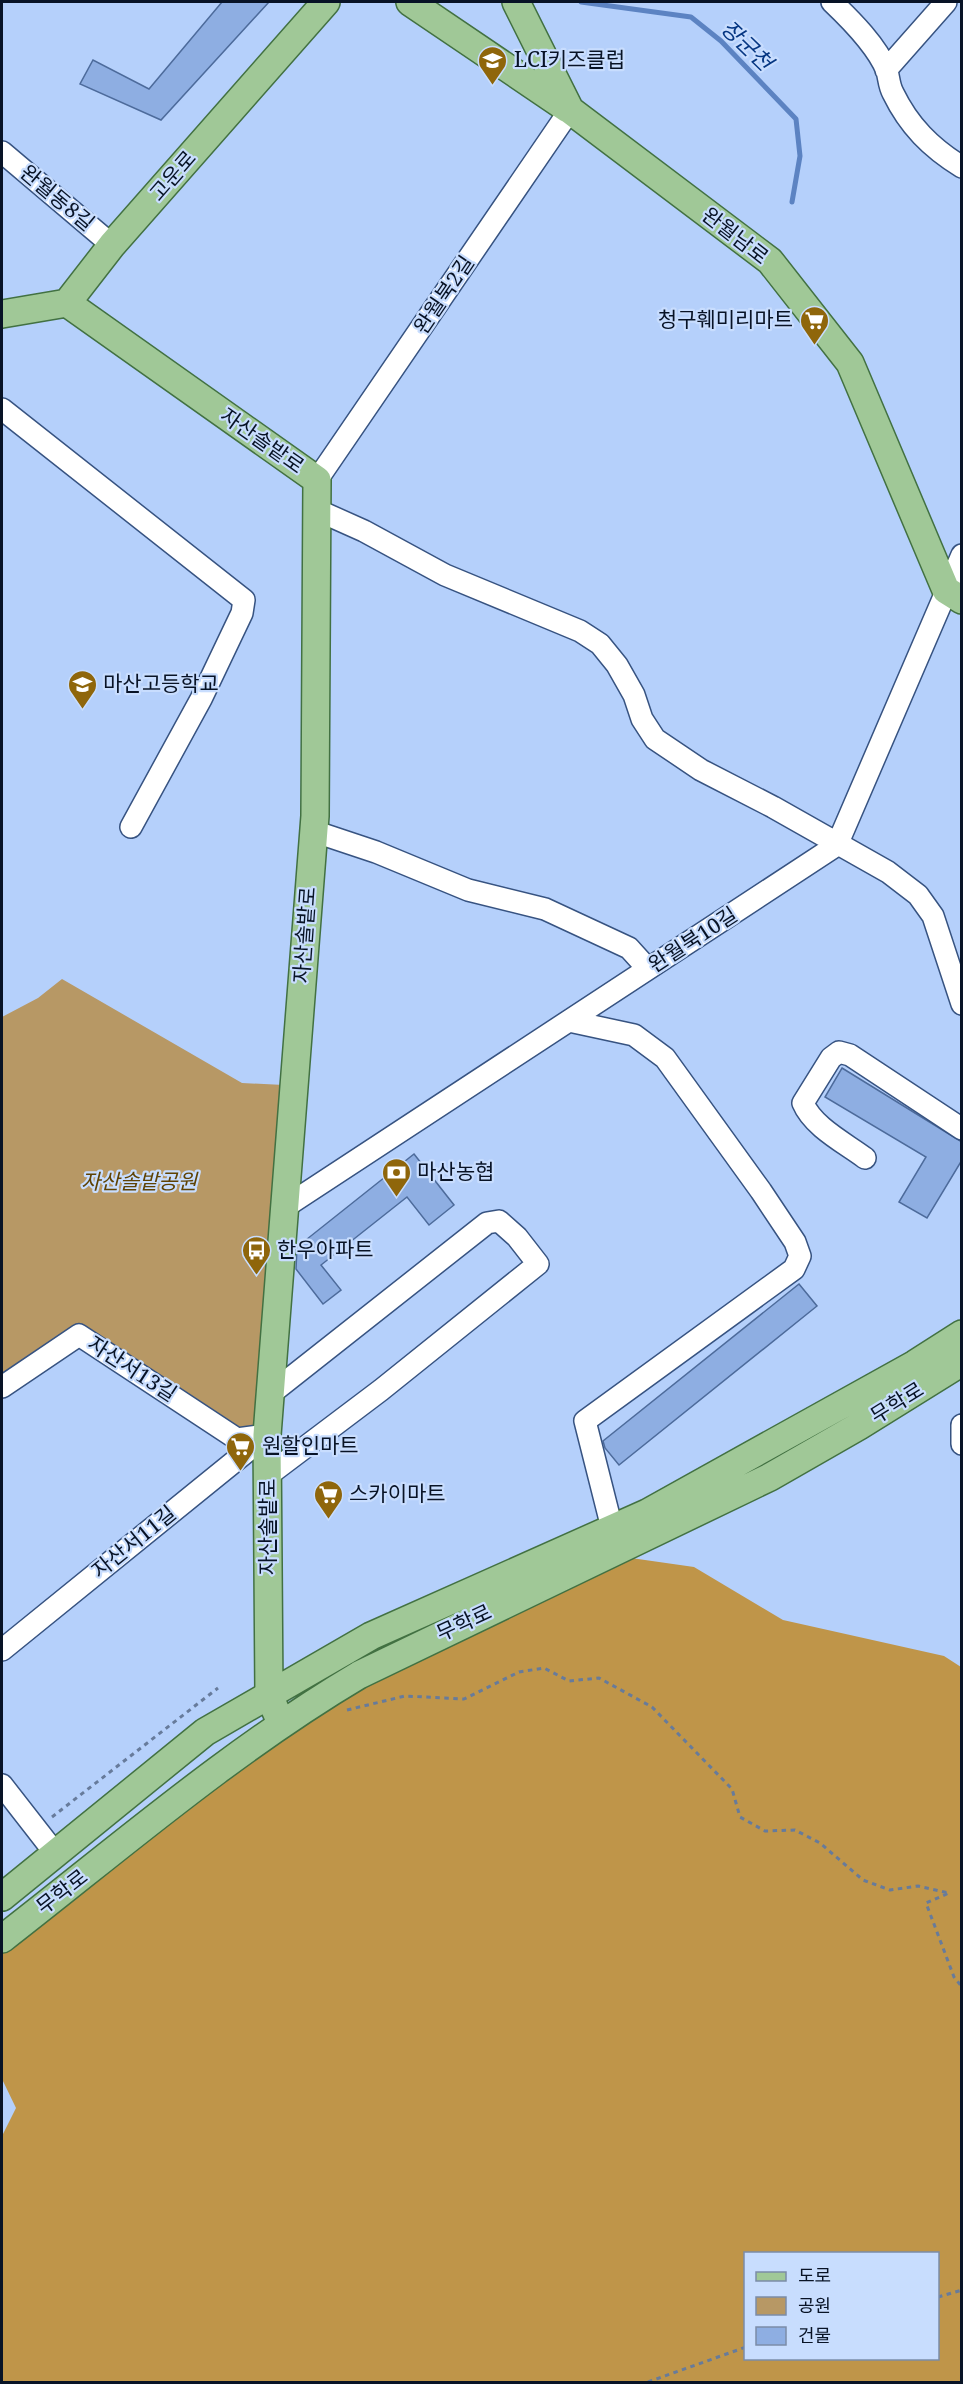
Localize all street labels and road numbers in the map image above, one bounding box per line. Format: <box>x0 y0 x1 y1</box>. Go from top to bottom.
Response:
street label: 고운로 <box>143 144 202 206</box>
street label: 완월동8길 <box>15 158 101 237</box>
street label: 완월남로 <box>697 200 775 270</box>
street label: 완월북2길 <box>407 250 480 339</box>
street label: 자산솔밭로 <box>215 401 310 479</box>
street label: 자산솔밭로 <box>287 886 321 984</box>
street label: 완월북10길 <box>643 900 742 978</box>
street label: 자산서13길 <box>83 1329 182 1407</box>
street label: 무학로 <box>864 1375 928 1429</box>
street label: 자산솔밭로 <box>253 1479 281 1575</box>
street label: 자산서11길 <box>85 1499 181 1584</box>
street label: 무학로 <box>431 1597 496 1647</box>
street label: 무학로 <box>30 1862 93 1920</box>

